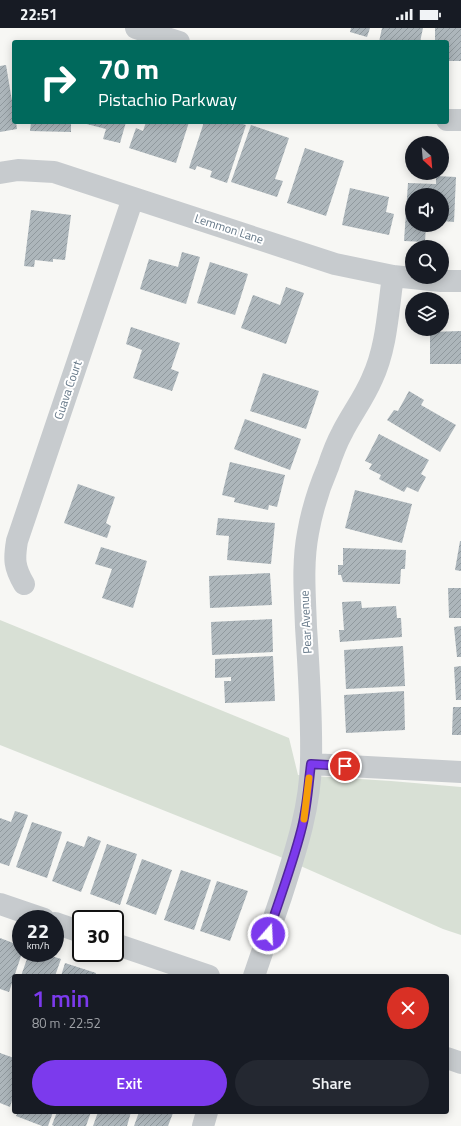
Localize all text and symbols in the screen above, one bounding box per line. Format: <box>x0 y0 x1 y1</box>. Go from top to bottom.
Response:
text: 22:51 <box>20 3 57 26</box>
text: 70 m <box>98 47 159 90</box>
icon: right <box>32 56 84 108</box>
text: Pistachio Parkway <box>98 86 237 113</box>
north arrow <box>405 136 449 180</box>
map controls <box>405 136 449 336</box>
button: sound <box>405 188 449 232</box>
street label: Lemmon Lane <box>192 208 266 249</box>
button: search <box>405 240 449 284</box>
button: layers <box>405 292 449 336</box>
street label: Guava Court <box>49 357 87 422</box>
street label: Pear Avenue <box>294 590 317 654</box>
pin <box>328 749 362 783</box>
icon: arrive <box>334 755 356 777</box>
speed limit sign: 30 <box>72 910 124 962</box>
position arrow <box>247 913 289 955</box>
text: 22 <box>27 915 49 946</box>
text: km/h <box>27 938 49 953</box>
text: 1 min <box>32 980 90 1016</box>
button: close <box>387 987 429 1029</box>
text: 80 m · 22:52 <box>32 1013 101 1033</box>
button: Exit <box>32 1060 227 1106</box>
button: Share <box>235 1060 429 1106</box>

